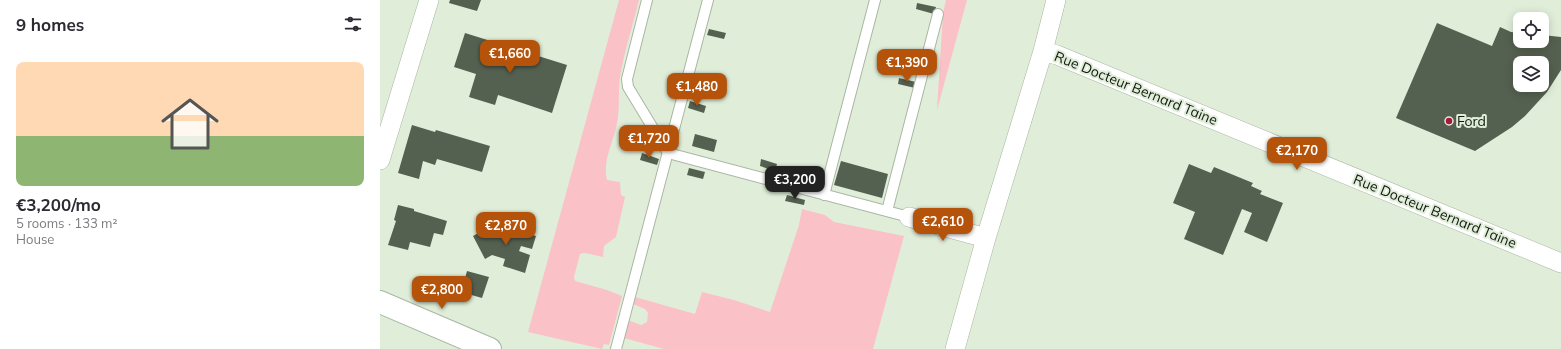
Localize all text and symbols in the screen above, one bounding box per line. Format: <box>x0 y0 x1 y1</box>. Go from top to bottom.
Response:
map controls <box>1513 12 1549 92</box>
button: locate <box>1513 12 1549 48</box>
icon: filters <box>342 13 364 35</box>
text: 9 homes <box>16 14 84 35</box>
pin: €1,660 <box>477 40 543 74</box>
text: €1,660 <box>489 45 531 61</box>
street label: Rue Docteur Bernard Taine <box>1052 47 1220 129</box>
pin: €1,390 <box>874 49 940 83</box>
text: €1,390 <box>886 54 928 70</box>
button: layers <box>1513 56 1549 92</box>
pin: €1,480 <box>664 73 730 107</box>
text: €1,480 <box>676 78 718 94</box>
icon: home <box>154 88 226 160</box>
place label: Ford <box>1457 112 1486 130</box>
marker: Ford <box>1444 116 1454 126</box>
pin: €1,720 <box>616 125 682 159</box>
text: €1,720 <box>628 130 670 146</box>
pin: €2,170 <box>1264 137 1330 171</box>
text: €2,170 <box>1276 142 1318 158</box>
pin: €3,200 <box>762 166 828 200</box>
street label: Rue Docteur Bernard Taine <box>1351 170 1519 252</box>
text: €3,200 <box>774 171 816 187</box>
text: €3,200/mo <box>16 194 101 215</box>
pin: €2,610 <box>910 208 976 242</box>
pin: €2,870 <box>473 212 539 246</box>
text: €2,610 <box>922 213 964 229</box>
text: 5 rooms · 133 m² <box>16 215 117 231</box>
text: €2,870 <box>485 217 527 233</box>
text: House <box>16 231 54 247</box>
pin: €2,800 <box>409 276 475 310</box>
text: €2,800 <box>421 281 463 297</box>

